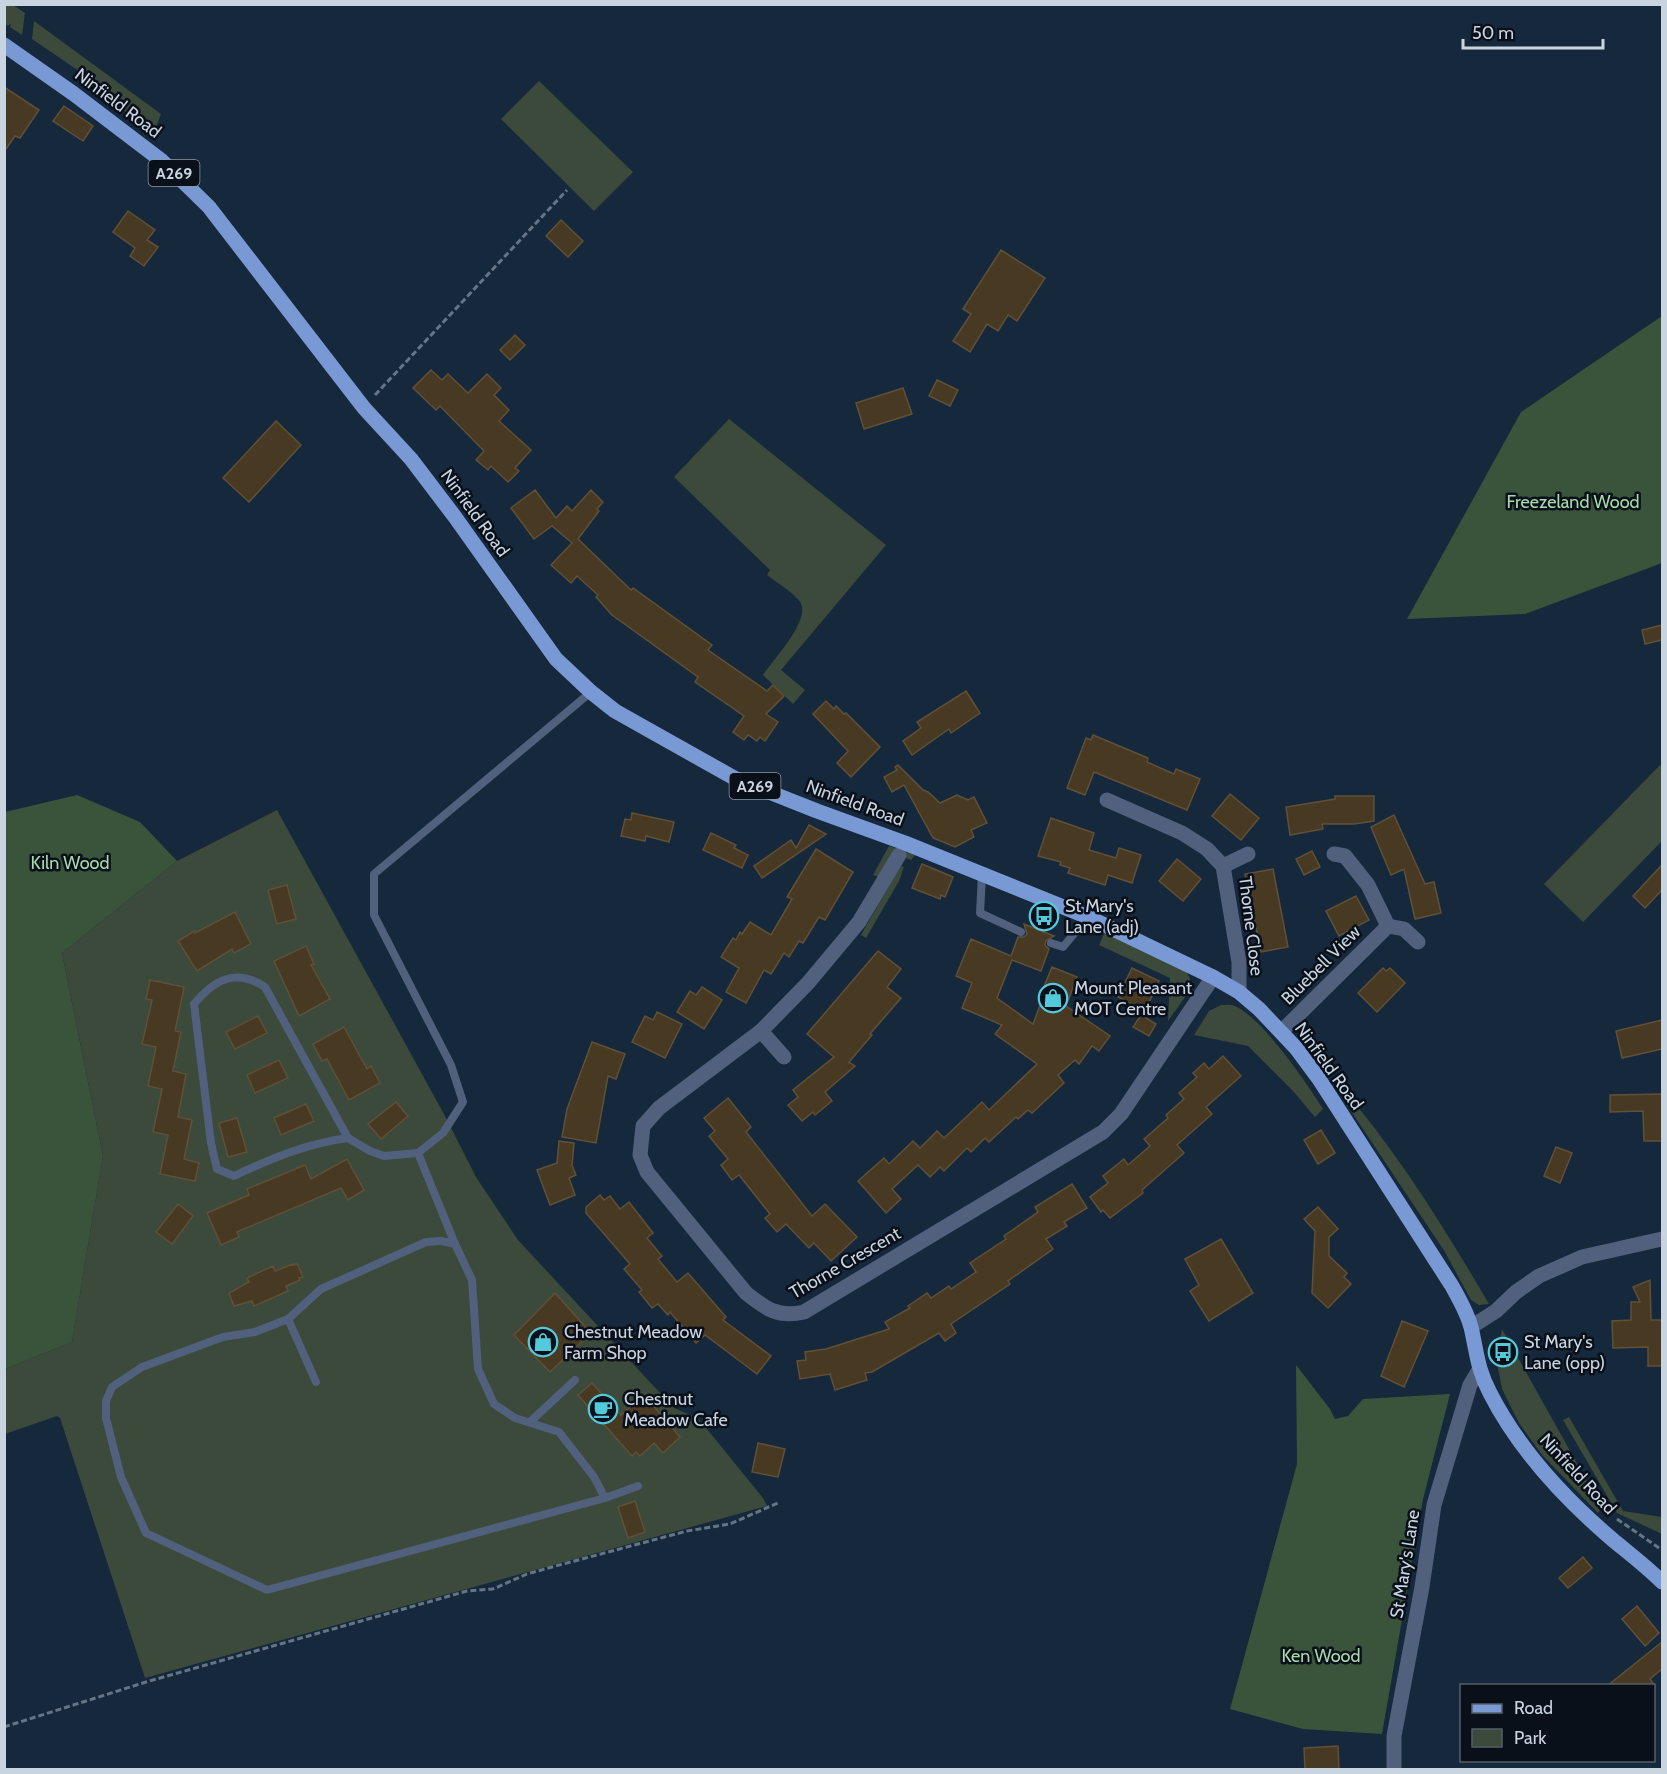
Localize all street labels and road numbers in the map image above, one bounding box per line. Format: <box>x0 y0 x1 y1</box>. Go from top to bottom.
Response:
street label: Ninfield Road <box>70 63 166 143</box>
road number: A269 <box>148 160 200 186</box>
street label: Ninfield Road <box>436 465 514 561</box>
road number: A269 <box>730 773 780 799</box>
street label: Ninfield Road <box>803 775 907 831</box>
street label: Thorne Close <box>1234 875 1268 977</box>
street label: Bluebell View <box>1277 921 1365 1009</box>
street label: Ninfield Road <box>1290 1018 1368 1114</box>
street label: Thorne Crescent <box>786 1222 904 1304</box>
street label: Ninfield Road <box>1535 1429 1621 1519</box>
street label: St Mary's Lane <box>1386 1508 1424 1620</box>

